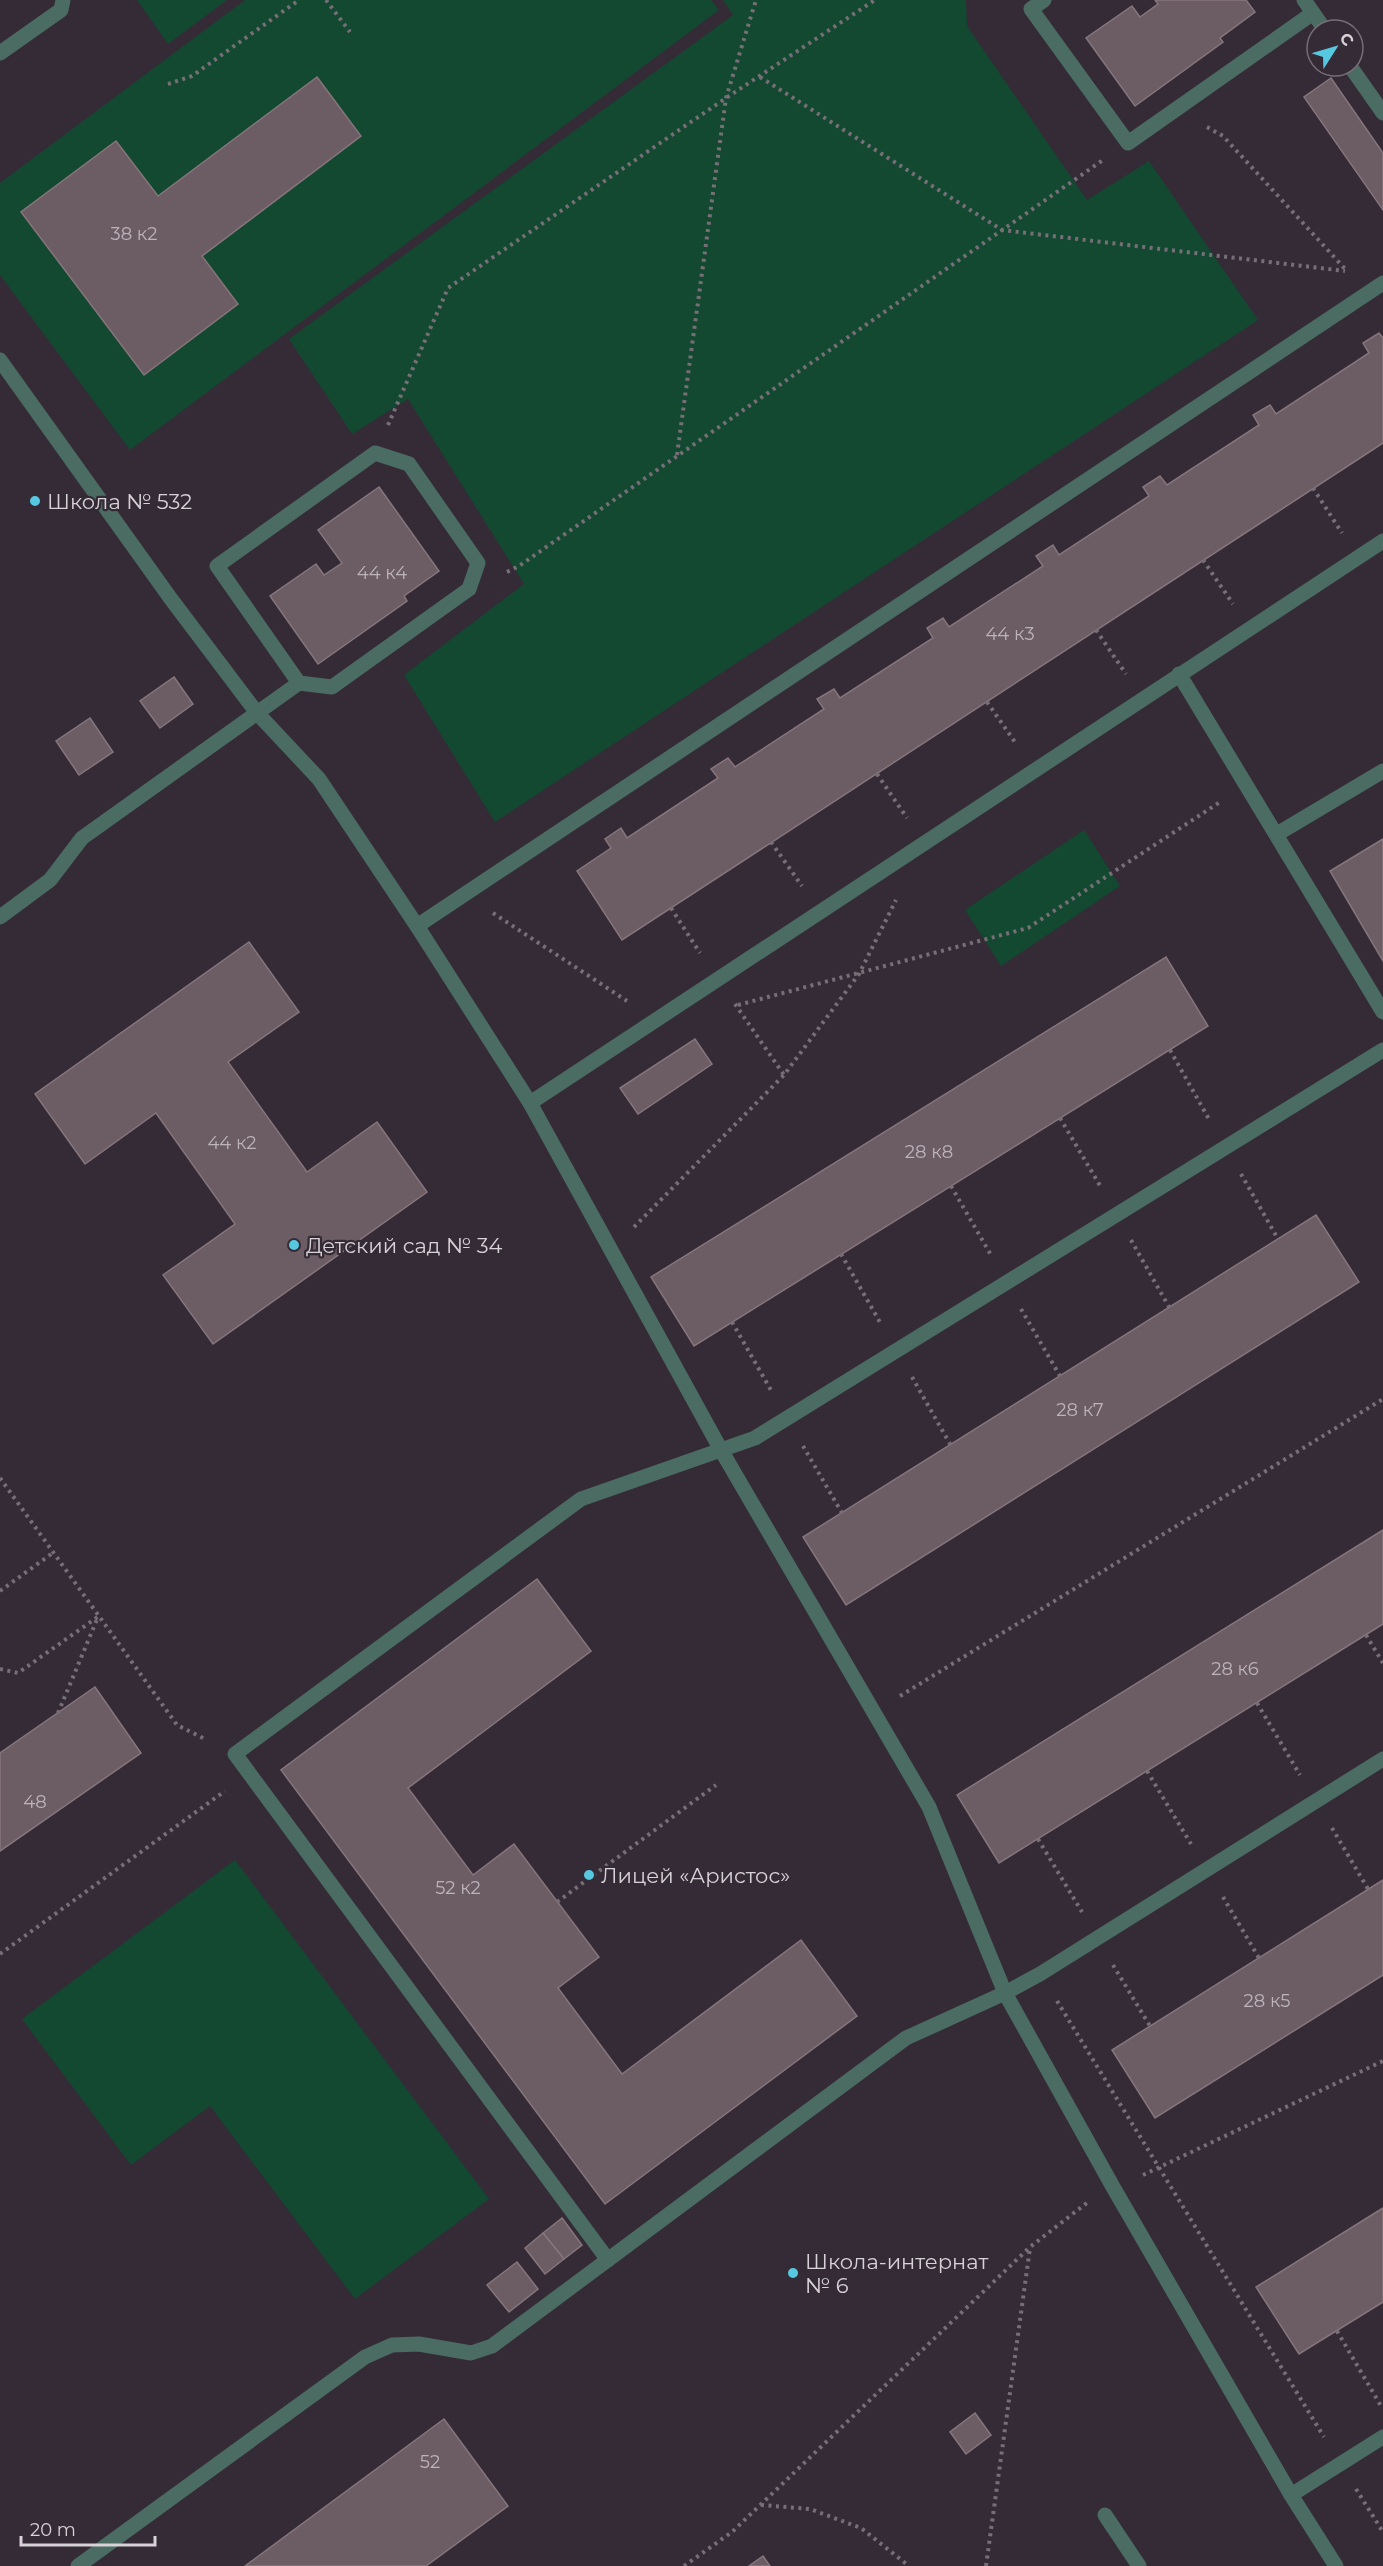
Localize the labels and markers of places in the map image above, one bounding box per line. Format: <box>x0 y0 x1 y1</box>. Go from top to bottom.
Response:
place label: Школа № 532 <box>47 489 192 514</box>
marker: Школа № 532 <box>28 494 42 508</box>
place label: Детский сад № 34 <box>306 1233 502 1258</box>
marker: Детский сад № 34 <box>287 1238 301 1252</box>
place label: Лицей «Аристос» <box>601 1863 790 1888</box>
marker: Лицей «Аристос» <box>582 1868 596 1882</box>
place label: Школа-интернат № 6 <box>805 2249 989 2298</box>
marker: Школа-интернат № 6 <box>786 2266 800 2280</box>

